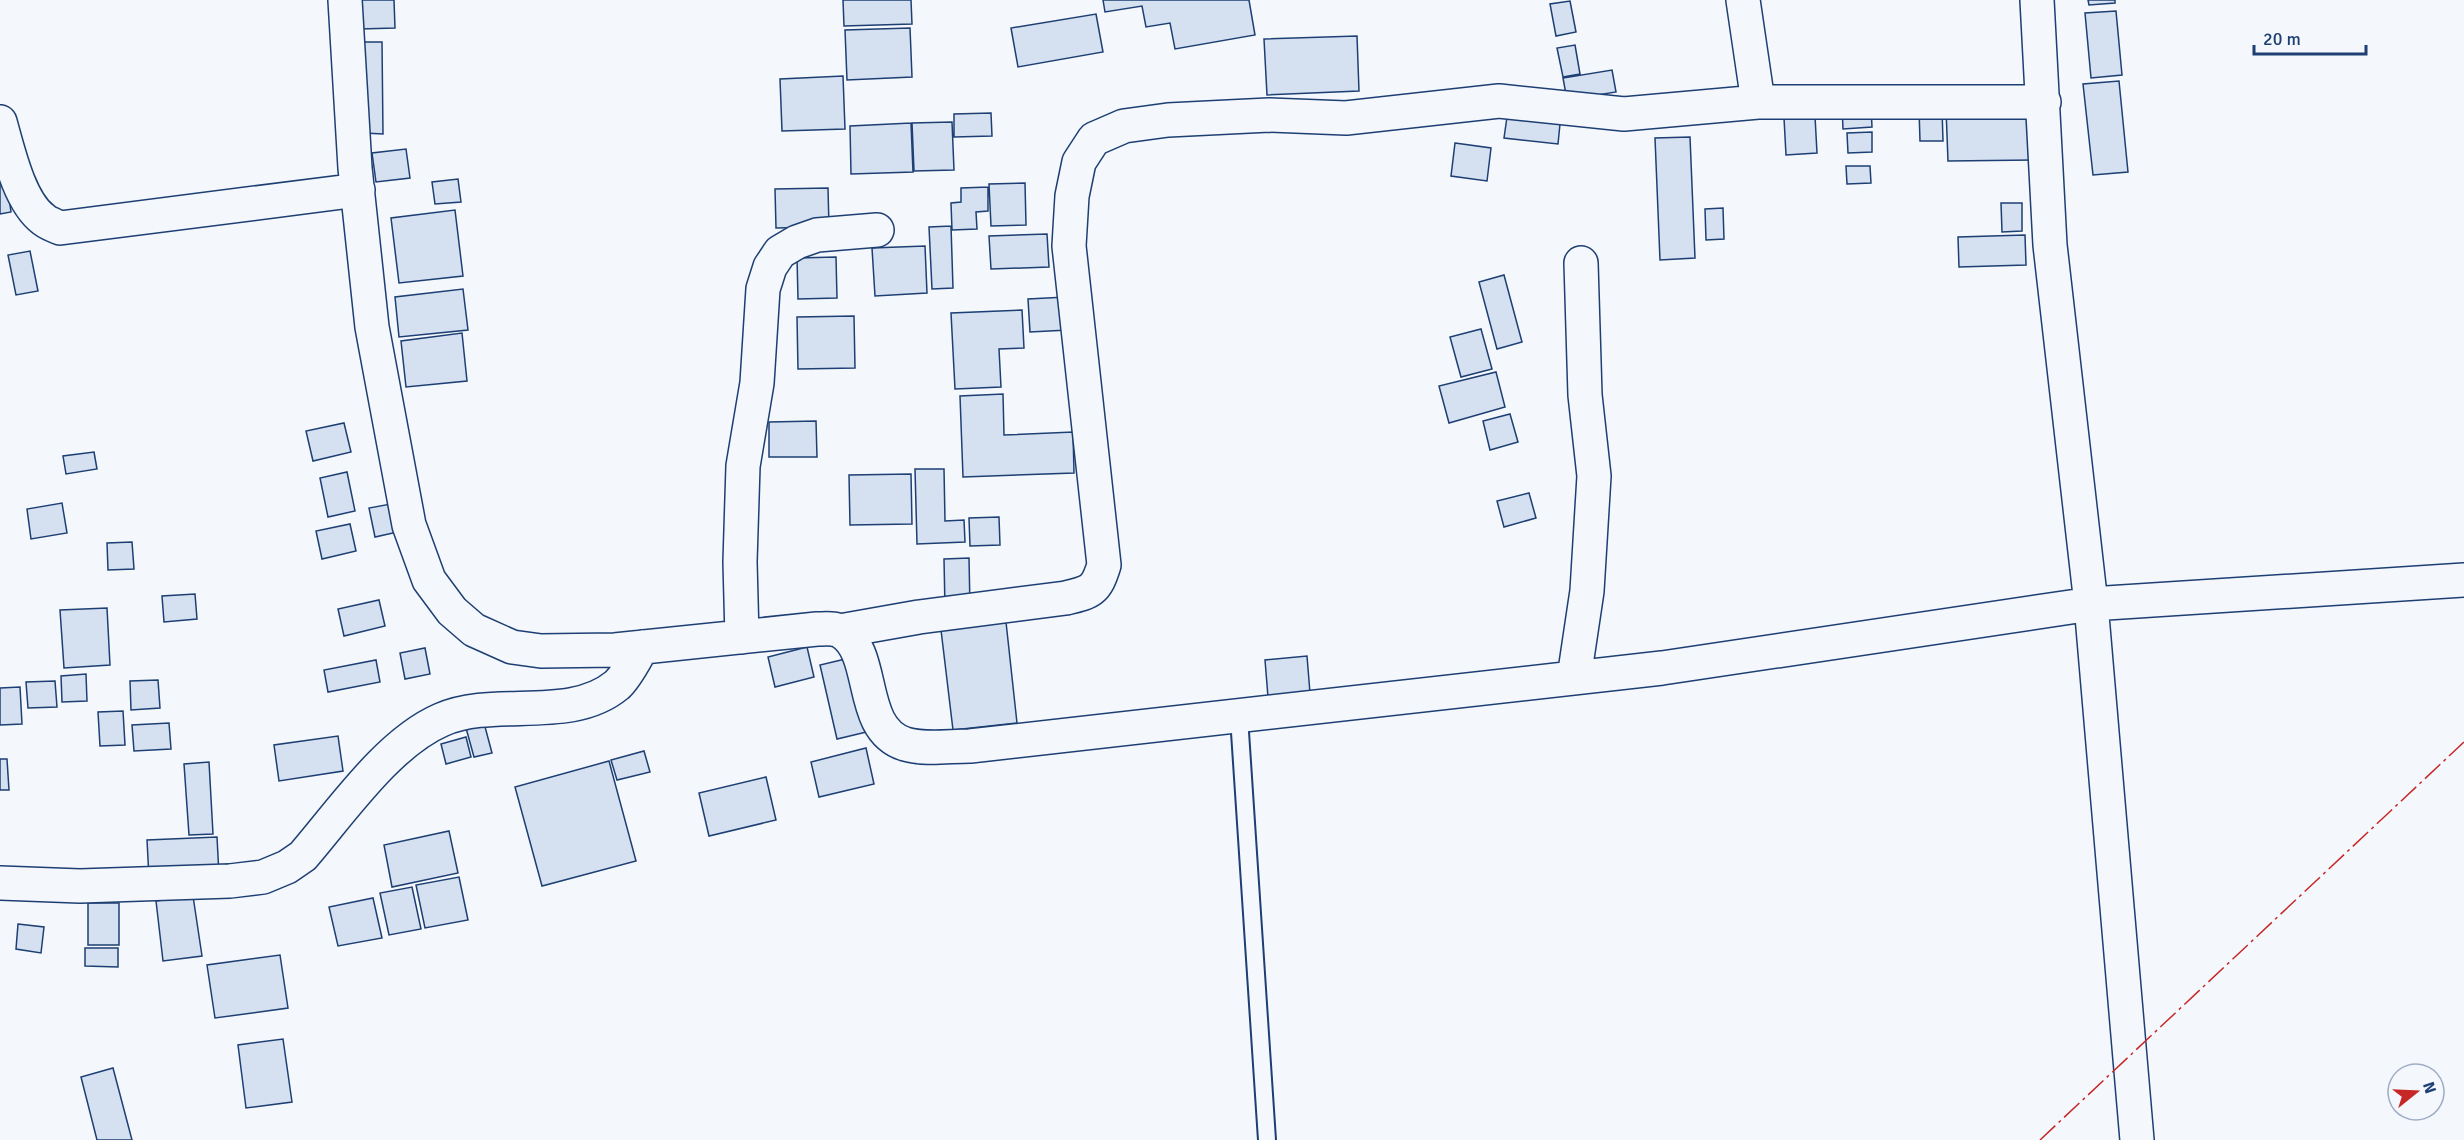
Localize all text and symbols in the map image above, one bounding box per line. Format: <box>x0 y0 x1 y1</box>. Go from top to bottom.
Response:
scale bar <box>2254 18 2366 56</box>
text: 20 m <box>2263 28 2301 50</box>
north arrow <box>2386 1062 2446 1122</box>
text: N <box>2418 1079 2441 1096</box>

